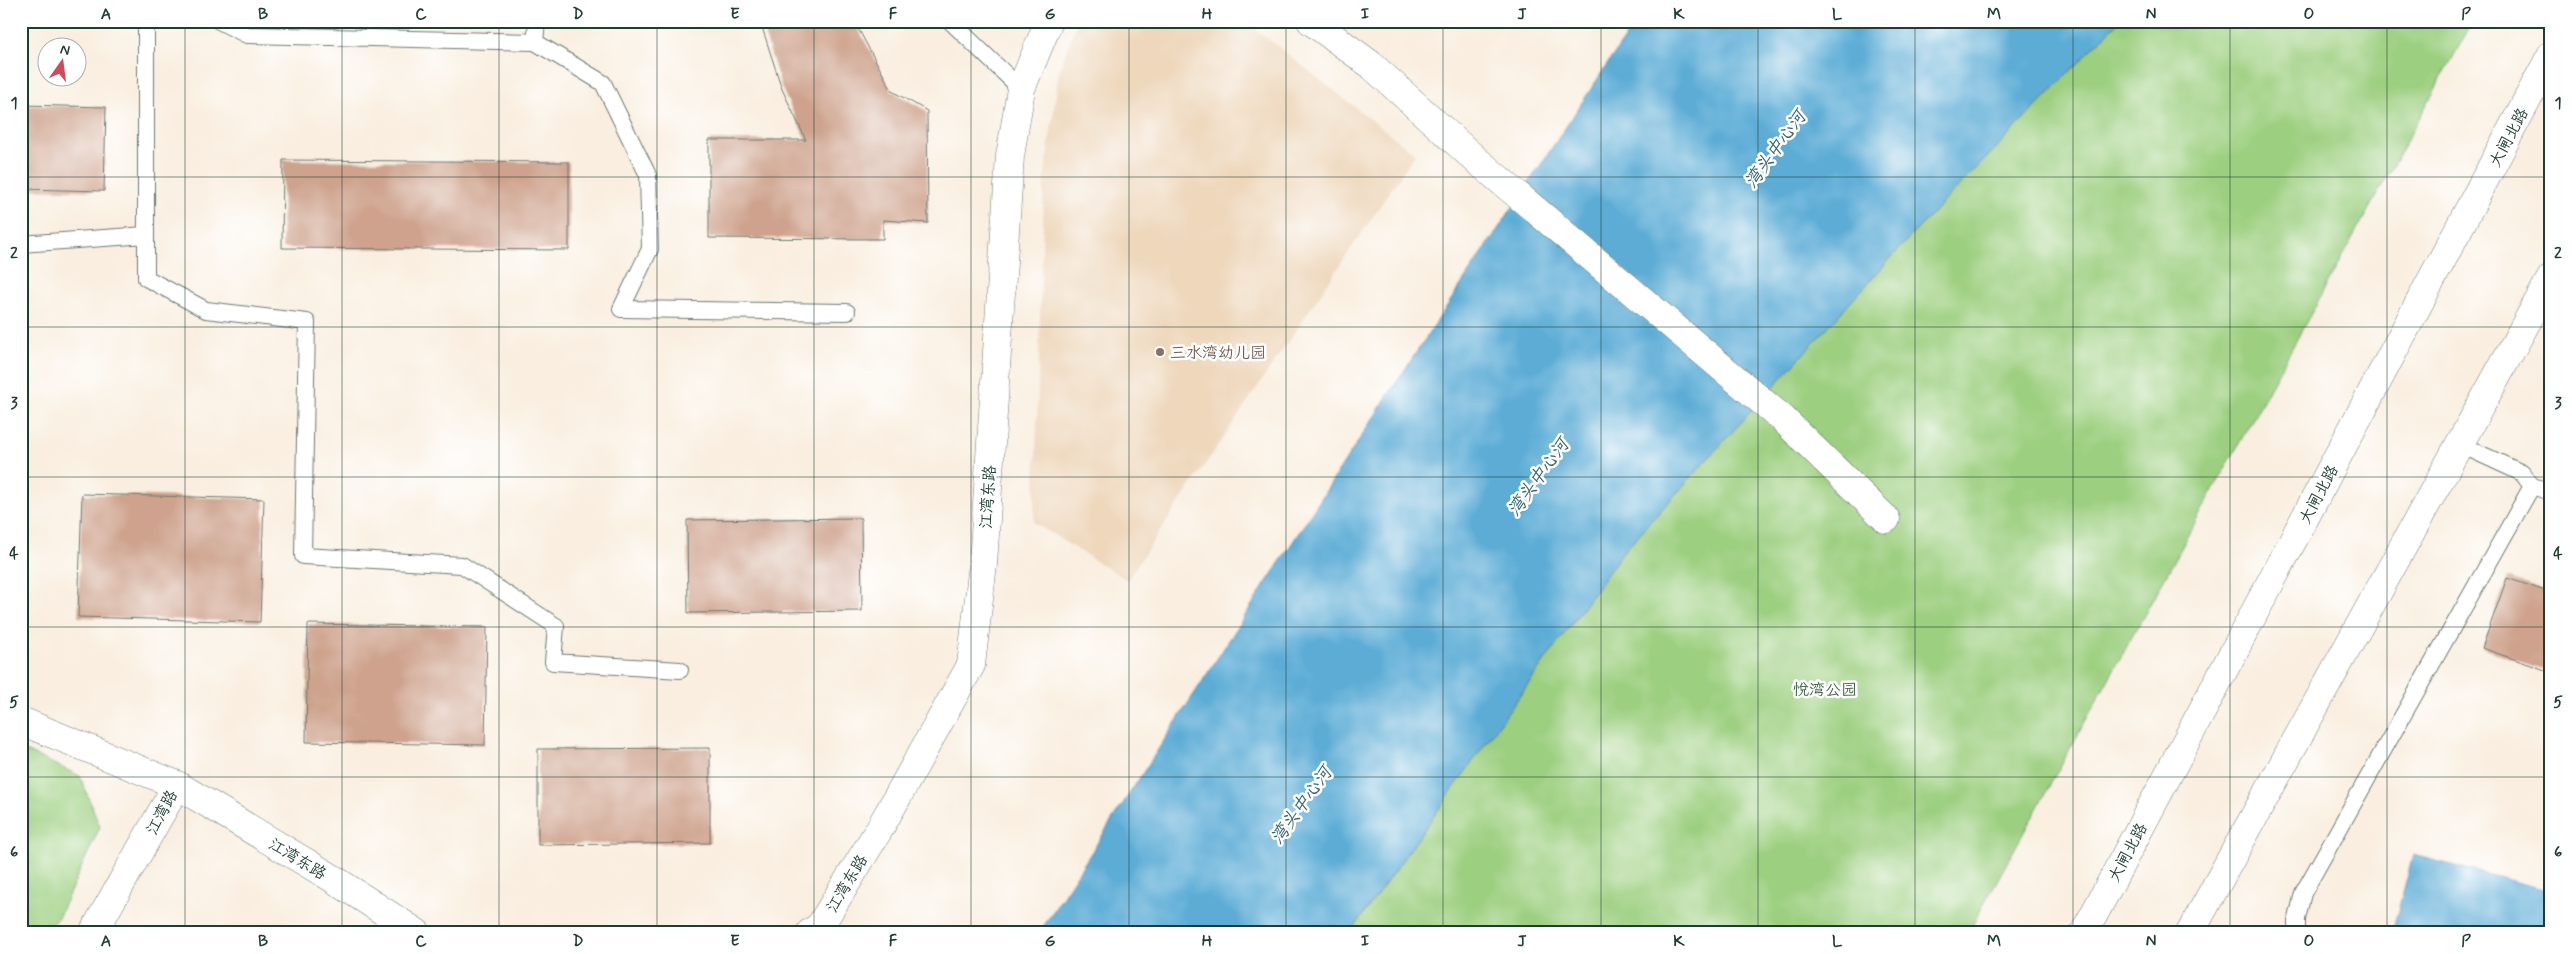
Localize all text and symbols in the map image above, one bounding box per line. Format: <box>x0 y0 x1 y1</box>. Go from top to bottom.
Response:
text: A <box>101 4 111 25</box>
text: B <box>258 4 268 25</box>
text: C <box>415 4 427 25</box>
text: D <box>572 4 584 25</box>
text: E <box>730 4 740 25</box>
text: F <box>889 4 898 25</box>
text: G <box>1045 4 1056 25</box>
text: H <box>1202 4 1213 25</box>
text: I <box>1361 4 1370 25</box>
text: J <box>1517 4 1527 25</box>
text: K <box>1673 4 1685 25</box>
text: L <box>1832 4 1843 25</box>
text: M <box>1987 4 2001 25</box>
text: N <box>2146 4 2156 25</box>
text: O <box>2304 4 2315 25</box>
text: P <box>2461 4 2471 25</box>
north arrow <box>38 38 88 88</box>
text: N <box>58 40 72 60</box>
text: 1 <box>10 93 18 114</box>
text: 1 <box>2554 93 2562 114</box>
water label: 湾头中心河 <box>1740 104 1814 193</box>
street label: 大闸北路 <box>2485 105 2534 171</box>
text: 2 <box>10 243 18 264</box>
text: 2 <box>2554 243 2562 264</box>
place label: 三水湾幼儿园 <box>1170 343 1266 364</box>
marker: 三水湾幼儿园 <box>1154 346 1166 358</box>
text: 3 <box>10 393 18 414</box>
text: 3 <box>2554 393 2562 414</box>
water label: 湾头中心河 <box>1503 432 1577 521</box>
street label: 大闸北路 <box>2295 462 2344 528</box>
street label: 江湾东路 <box>976 464 1001 530</box>
text: 4 <box>9 543 19 564</box>
text: 4 <box>2553 543 2563 564</box>
park label: 悦湾公园 <box>1793 680 1857 701</box>
text: 5 <box>9 692 19 713</box>
text: 5 <box>2553 692 2563 713</box>
water label: 湾头中心河 <box>1266 760 1340 849</box>
street label: 江湾路 <box>142 787 183 839</box>
street label: 大闸北路 <box>2104 820 2153 886</box>
street label: 江湾东路 <box>264 834 330 885</box>
text: 6 <box>10 842 18 863</box>
text: 6 <box>2554 842 2562 863</box>
street label: 江湾东路 <box>822 851 873 917</box>
text: A <box>101 931 111 952</box>
text: B <box>258 931 268 952</box>
text: C <box>415 931 427 952</box>
text: D <box>572 931 584 952</box>
text: E <box>730 931 740 952</box>
text: F <box>889 931 898 952</box>
text: G <box>1045 931 1056 952</box>
text: H <box>1202 931 1213 952</box>
text: I <box>1361 931 1370 952</box>
text: J <box>1517 931 1527 952</box>
text: K <box>1673 931 1685 952</box>
text: L <box>1832 931 1843 952</box>
text: M <box>1987 931 2001 952</box>
text: N <box>2146 931 2156 952</box>
text: O <box>2304 931 2315 952</box>
text: P <box>2461 931 2471 952</box>

